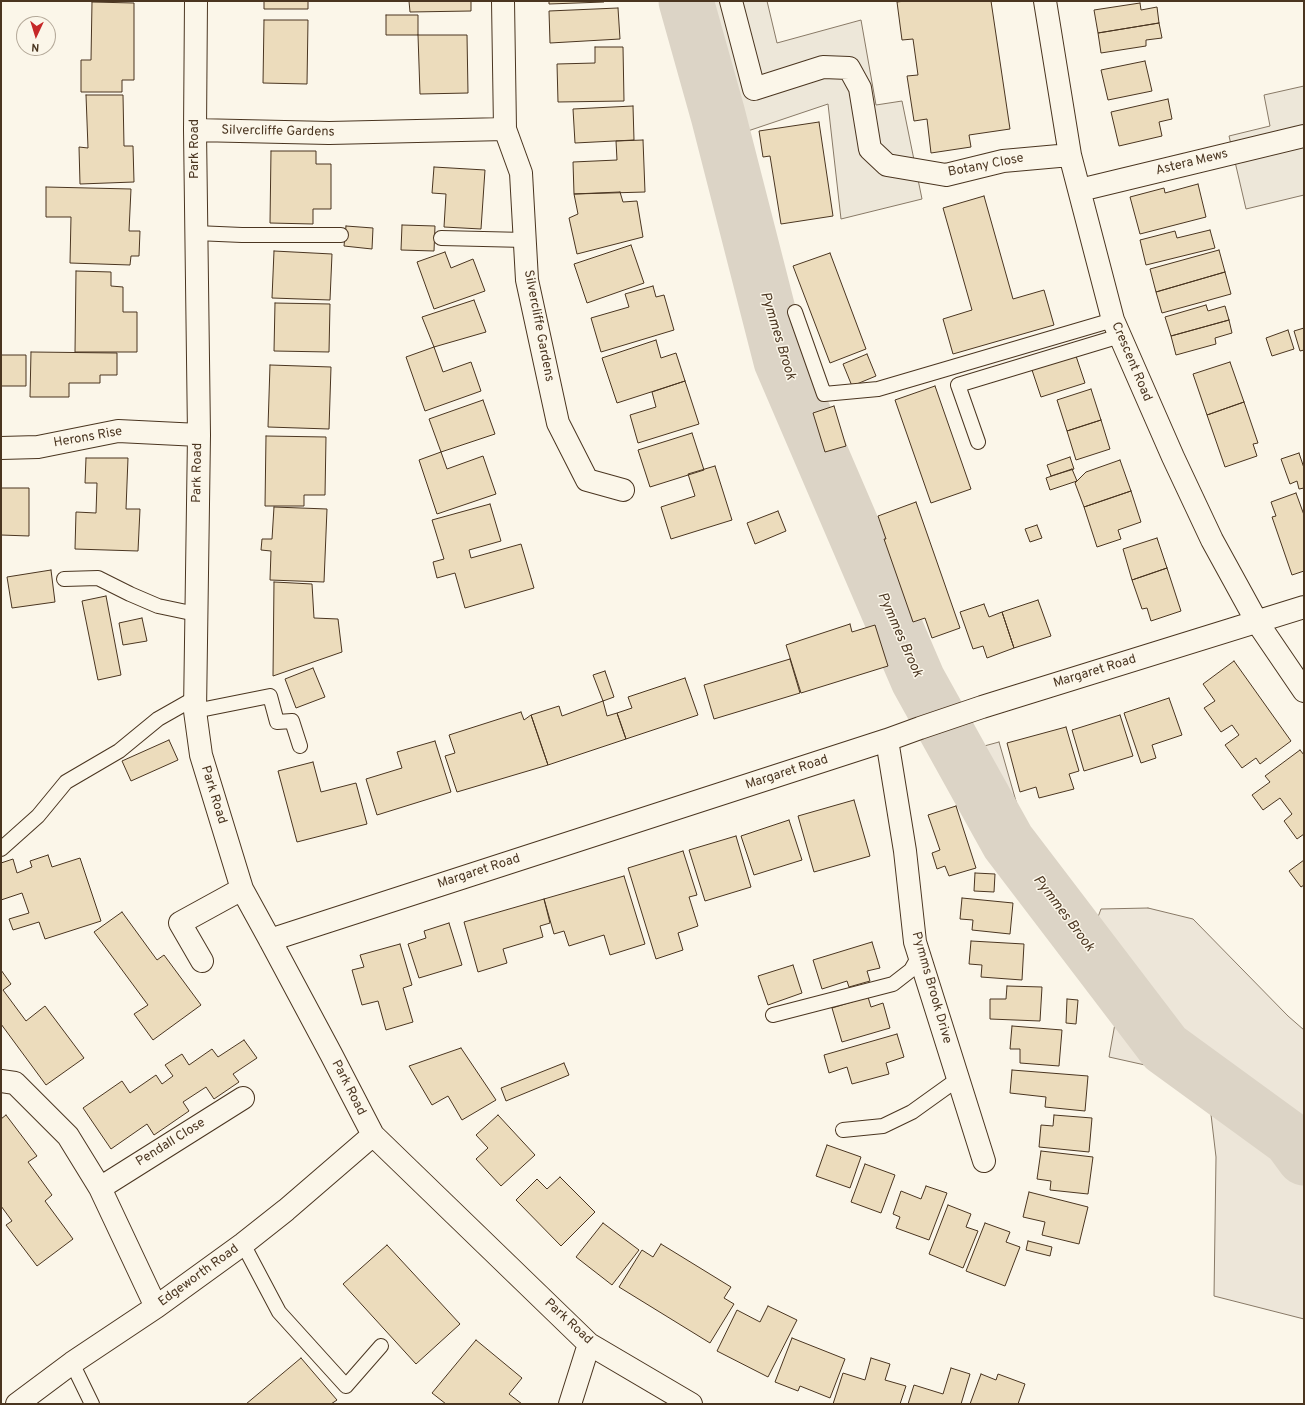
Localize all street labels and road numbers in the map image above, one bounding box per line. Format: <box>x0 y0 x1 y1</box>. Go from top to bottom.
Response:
street label: Park Road <box>187 119 203 179</box>
street label: Silvercliffe Gardens <box>221 123 335 141</box>
street label: Astera Mews <box>1154 146 1230 180</box>
street label: Botany Close <box>947 151 1025 181</box>
street label: Silvercliffe Gardens <box>520 269 556 383</box>
street label: Crescent Road <box>1107 320 1155 404</box>
street label: Herons Rise <box>52 424 124 452</box>
street label: Park Road <box>190 443 206 503</box>
street label: Margaret Road <box>1052 652 1138 692</box>
street label: Margaret Road <box>744 752 830 794</box>
street label: Park Road <box>197 764 229 826</box>
street label: Margaret Road <box>436 851 522 893</box>
street label: Pymms Brook Drive <box>908 930 954 1046</box>
street label: Park Road <box>327 1058 369 1118</box>
street label: Pendall Close <box>133 1116 209 1170</box>
street label: Edgeworth Road <box>156 1242 242 1310</box>
street label: Park Road <box>541 1296 595 1348</box>

